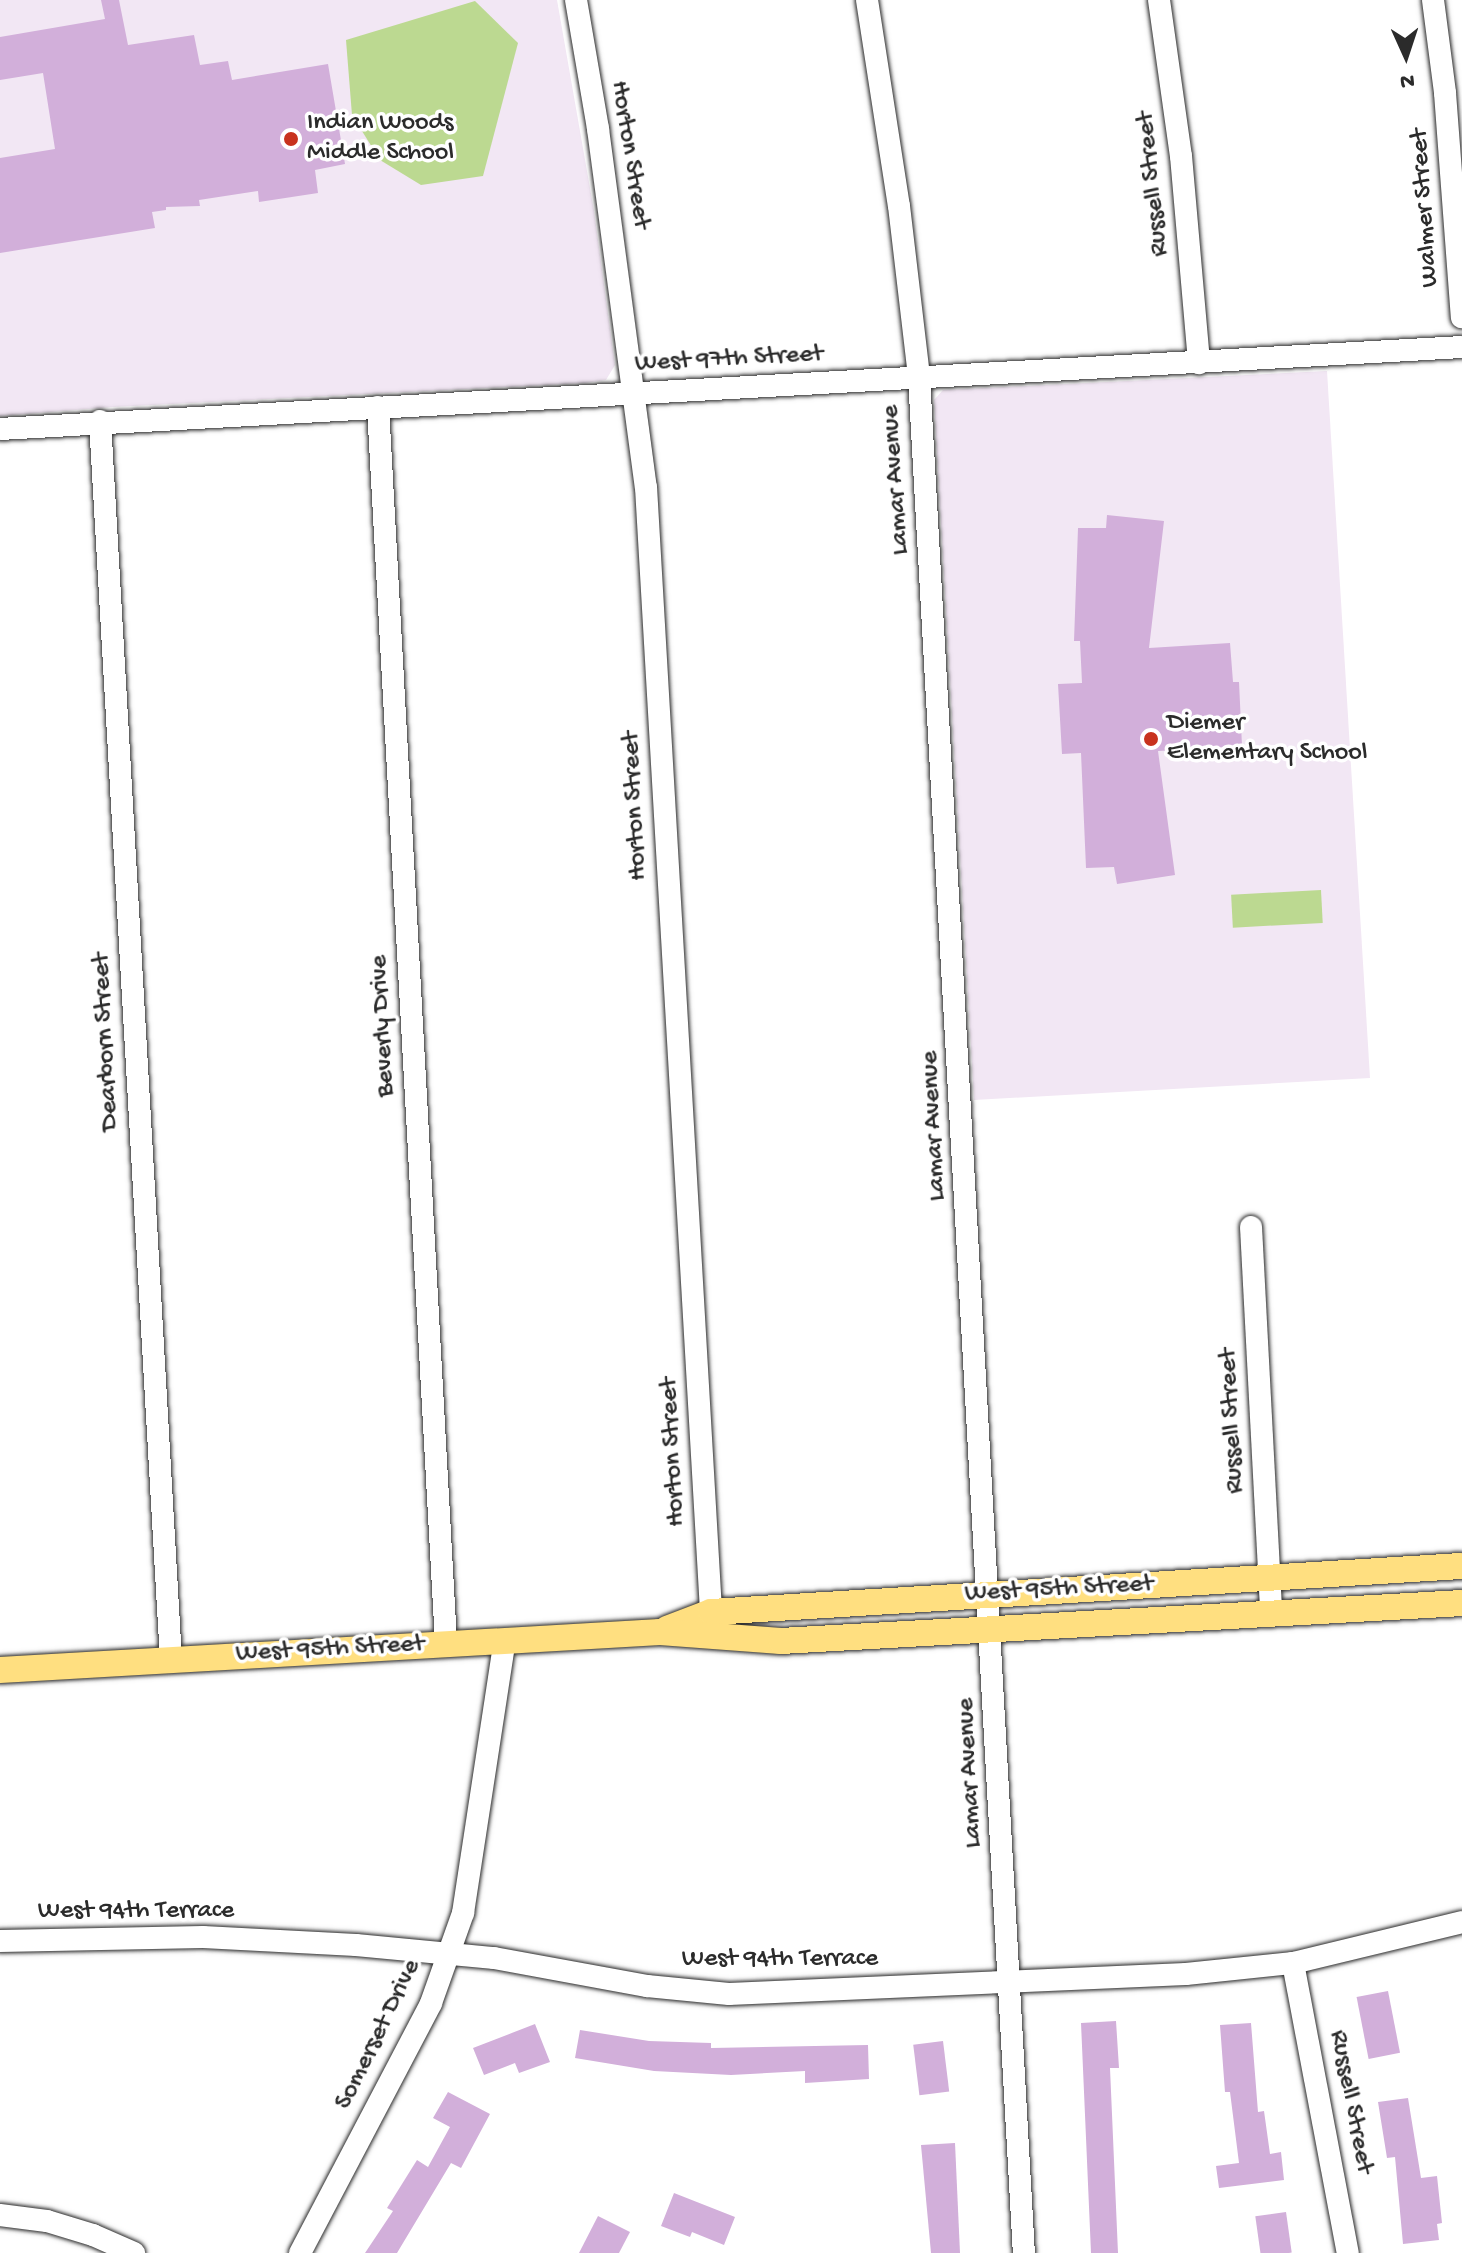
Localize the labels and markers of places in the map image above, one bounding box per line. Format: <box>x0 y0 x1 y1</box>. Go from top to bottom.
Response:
place label: Indian Woods Middle School <box>307 108 454 170</box>
marker: Indian Woods Middle School <box>282 130 300 148</box>
place label: Diemer Elementary School <box>1167 708 1367 770</box>
marker: Diemer Elementary School <box>1142 730 1160 748</box>

